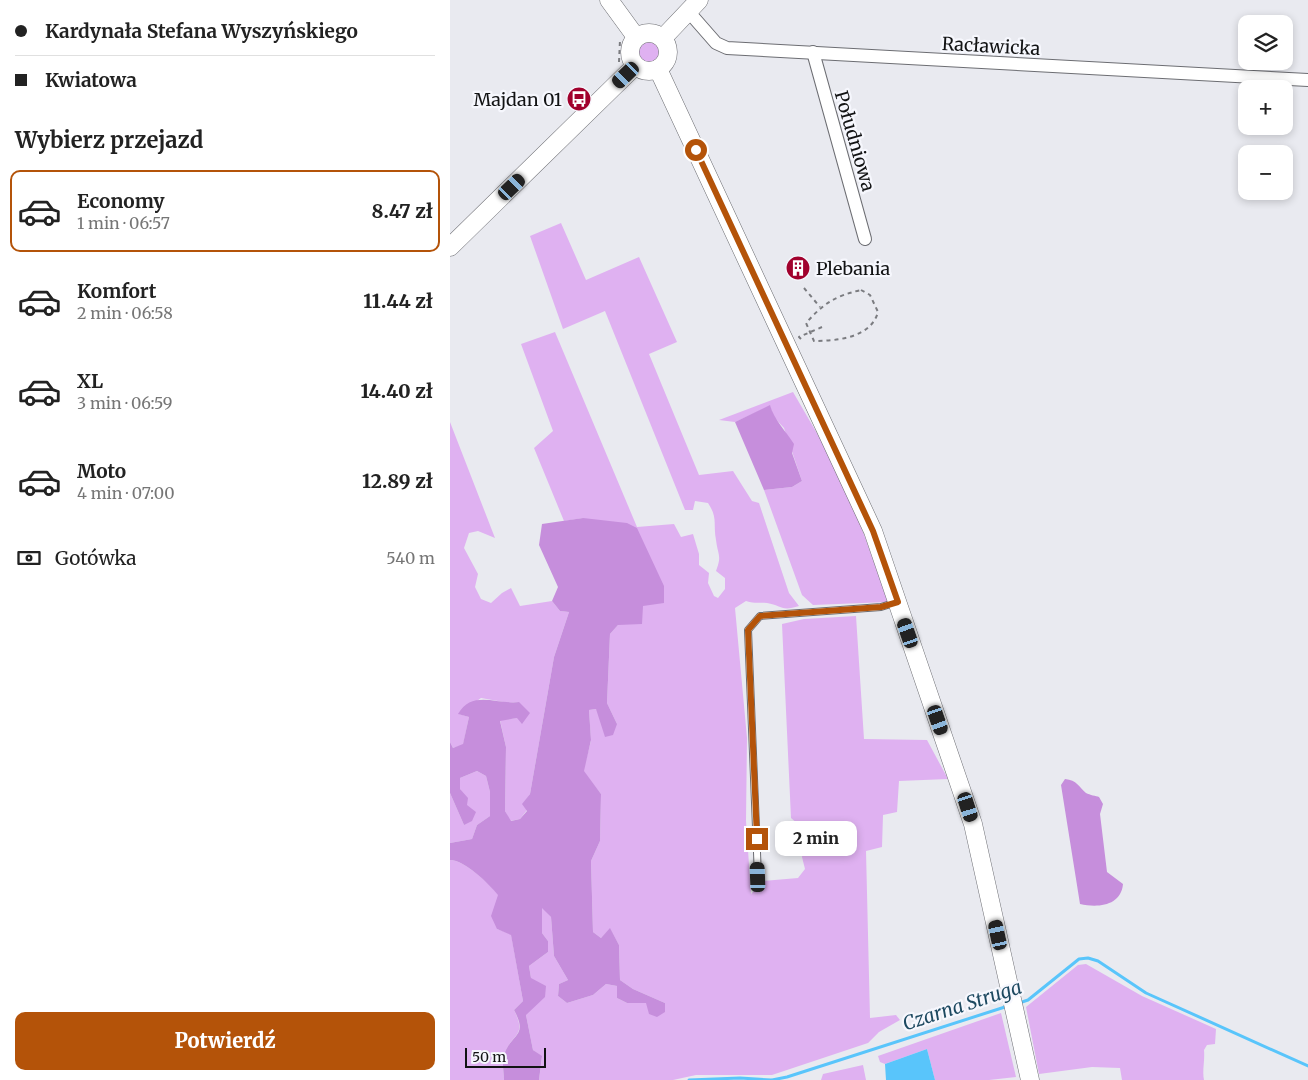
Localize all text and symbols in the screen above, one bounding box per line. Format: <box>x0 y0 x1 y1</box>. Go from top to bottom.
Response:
map controls <box>1238 15 1293 200</box>
button: layers <box>1238 15 1293 70</box>
text: Kardynała Stefana Wyszyńskiego <box>45 19 358 43</box>
street label: Racławicka <box>941 32 1041 60</box>
car <box>610 59 642 91</box>
text: Kwiatowa <box>45 68 137 92</box>
button: + <box>1238 80 1293 135</box>
bus stop icon: Majdan 01 <box>566 86 592 112</box>
place label: Majdan 01 <box>473 88 562 111</box>
street label: Południowa <box>830 88 880 194</box>
text: Wybierz przejazd <box>15 126 203 154</box>
route start <box>685 139 707 161</box>
button: − <box>1238 145 1293 200</box>
car <box>495 171 528 203</box>
icon: car <box>17 189 62 234</box>
text: Economy <box>77 189 165 213</box>
text: 8.47 zł <box>372 199 433 223</box>
text: 1 min · 06:57 <box>77 213 170 233</box>
building icon: Plebania <box>785 255 811 281</box>
place label: Plebania <box>816 257 891 280</box>
icon: car <box>17 279 62 324</box>
text: Komfort <box>77 279 156 303</box>
text: 11.44 zł <box>363 289 433 313</box>
text: 2 min · 06:58 <box>77 303 173 323</box>
icon: car <box>17 369 62 414</box>
text: XL <box>77 369 103 393</box>
text: 14.40 zł <box>361 379 433 403</box>
text: 3 min · 06:59 <box>77 393 173 413</box>
icon: car <box>17 459 62 504</box>
text: Moto <box>77 459 126 483</box>
text: 12.89 zł <box>362 469 433 493</box>
text: 4 min · 07:00 <box>77 483 174 503</box>
icon: cash <box>15 544 43 572</box>
text: Gotówka <box>55 546 136 570</box>
text: 540 m <box>386 548 435 568</box>
car <box>896 616 919 650</box>
car <box>926 703 949 737</box>
car <box>956 790 979 824</box>
callout: 2 min <box>774 822 857 856</box>
route end <box>746 828 768 850</box>
text: 2 min <box>793 828 839 848</box>
car <box>749 862 766 892</box>
car <box>987 919 1008 951</box>
water label: Czarna Struga <box>899 974 1025 1036</box>
button: Potwierdź <box>15 1012 435 1070</box>
scale bar <box>465 1045 546 1068</box>
text: 50 m <box>472 1048 506 1066</box>

